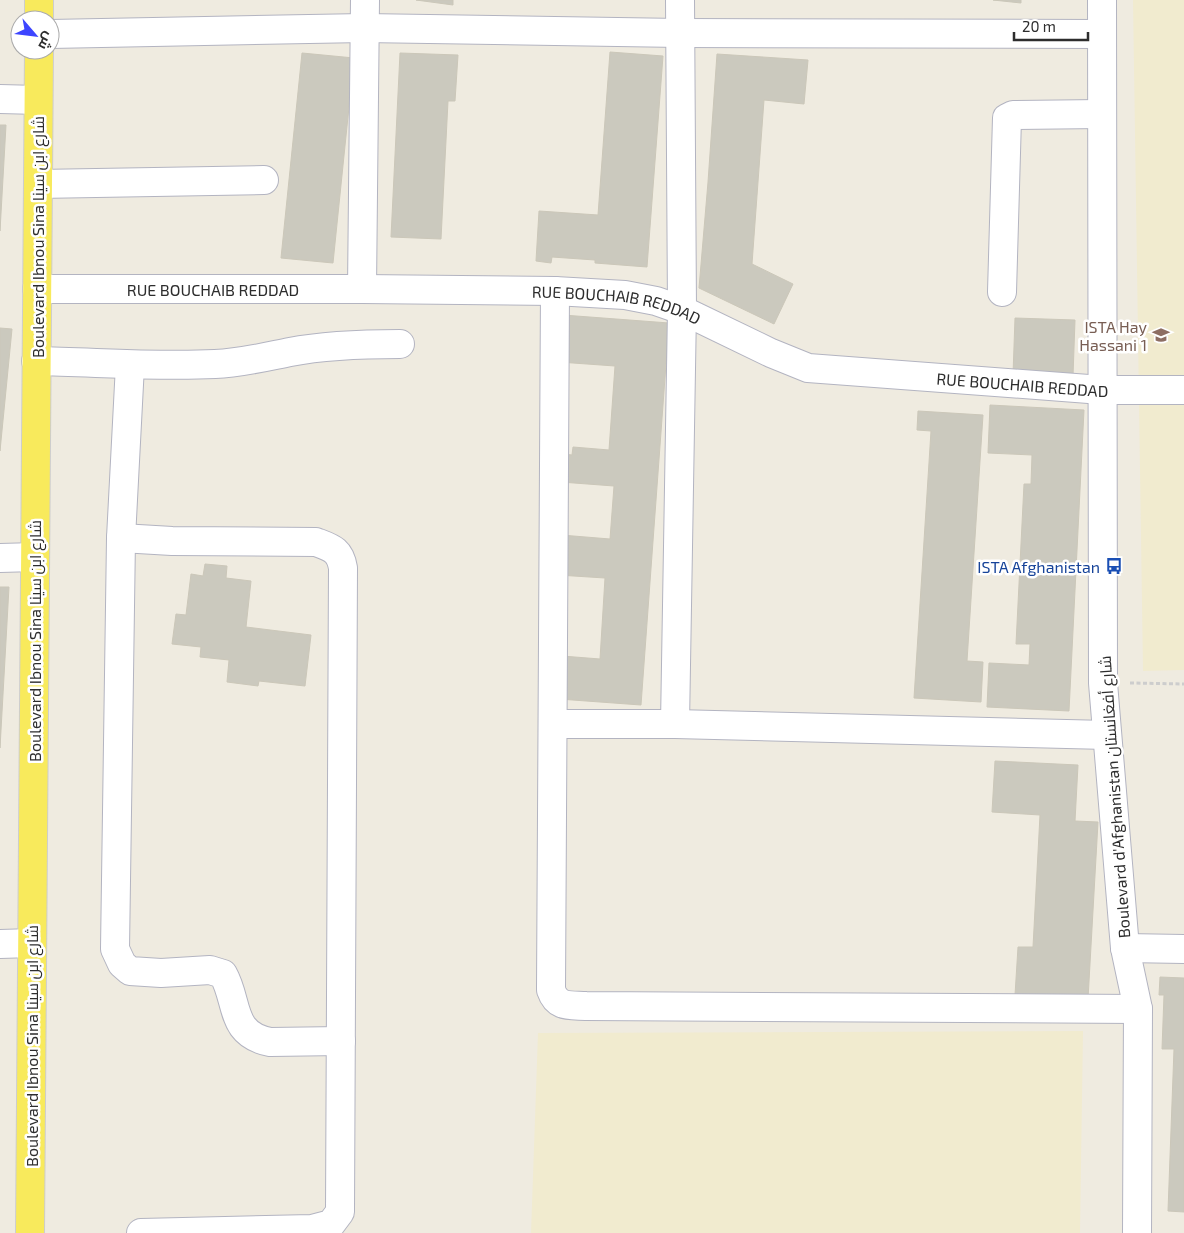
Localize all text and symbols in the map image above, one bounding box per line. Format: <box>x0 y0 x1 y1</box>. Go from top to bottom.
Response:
north arrow <box>10 10 60 60</box>
scale bar <box>1014 10 1088 42</box>
text: 20 m <box>1022 17 1056 35</box>
text: ش <box>34 29 59 53</box>
street label: Boulevard Ibnou Sina شارع ابن سينا <box>28 116 50 358</box>
street label: RUE BOUCHAIB REDDAD <box>127 280 299 299</box>
street label: RUE BOUCHAIB REDDAD <box>532 281 704 327</box>
place label: ISTA Hay Hassani 1 <box>1079 317 1148 354</box>
school or university icon: ISTA Hay Hassani 1 <box>1151 325 1171 345</box>
street label: RUE BOUCHAIB REDDAD <box>936 368 1108 400</box>
street label: Boulevard Ibnou Sina شارع ابن سينا <box>25 520 47 762</box>
bus stop icon: ISTA Afghanistan <box>1104 556 1124 576</box>
place label: ISTA Afghanistan <box>977 557 1100 576</box>
street label: Boulevard d'Afghanistan شارع أفغانستان <box>1095 655 1136 939</box>
street label: Boulevard Ibnou Sina شارع ابن سينا <box>22 925 44 1167</box>

